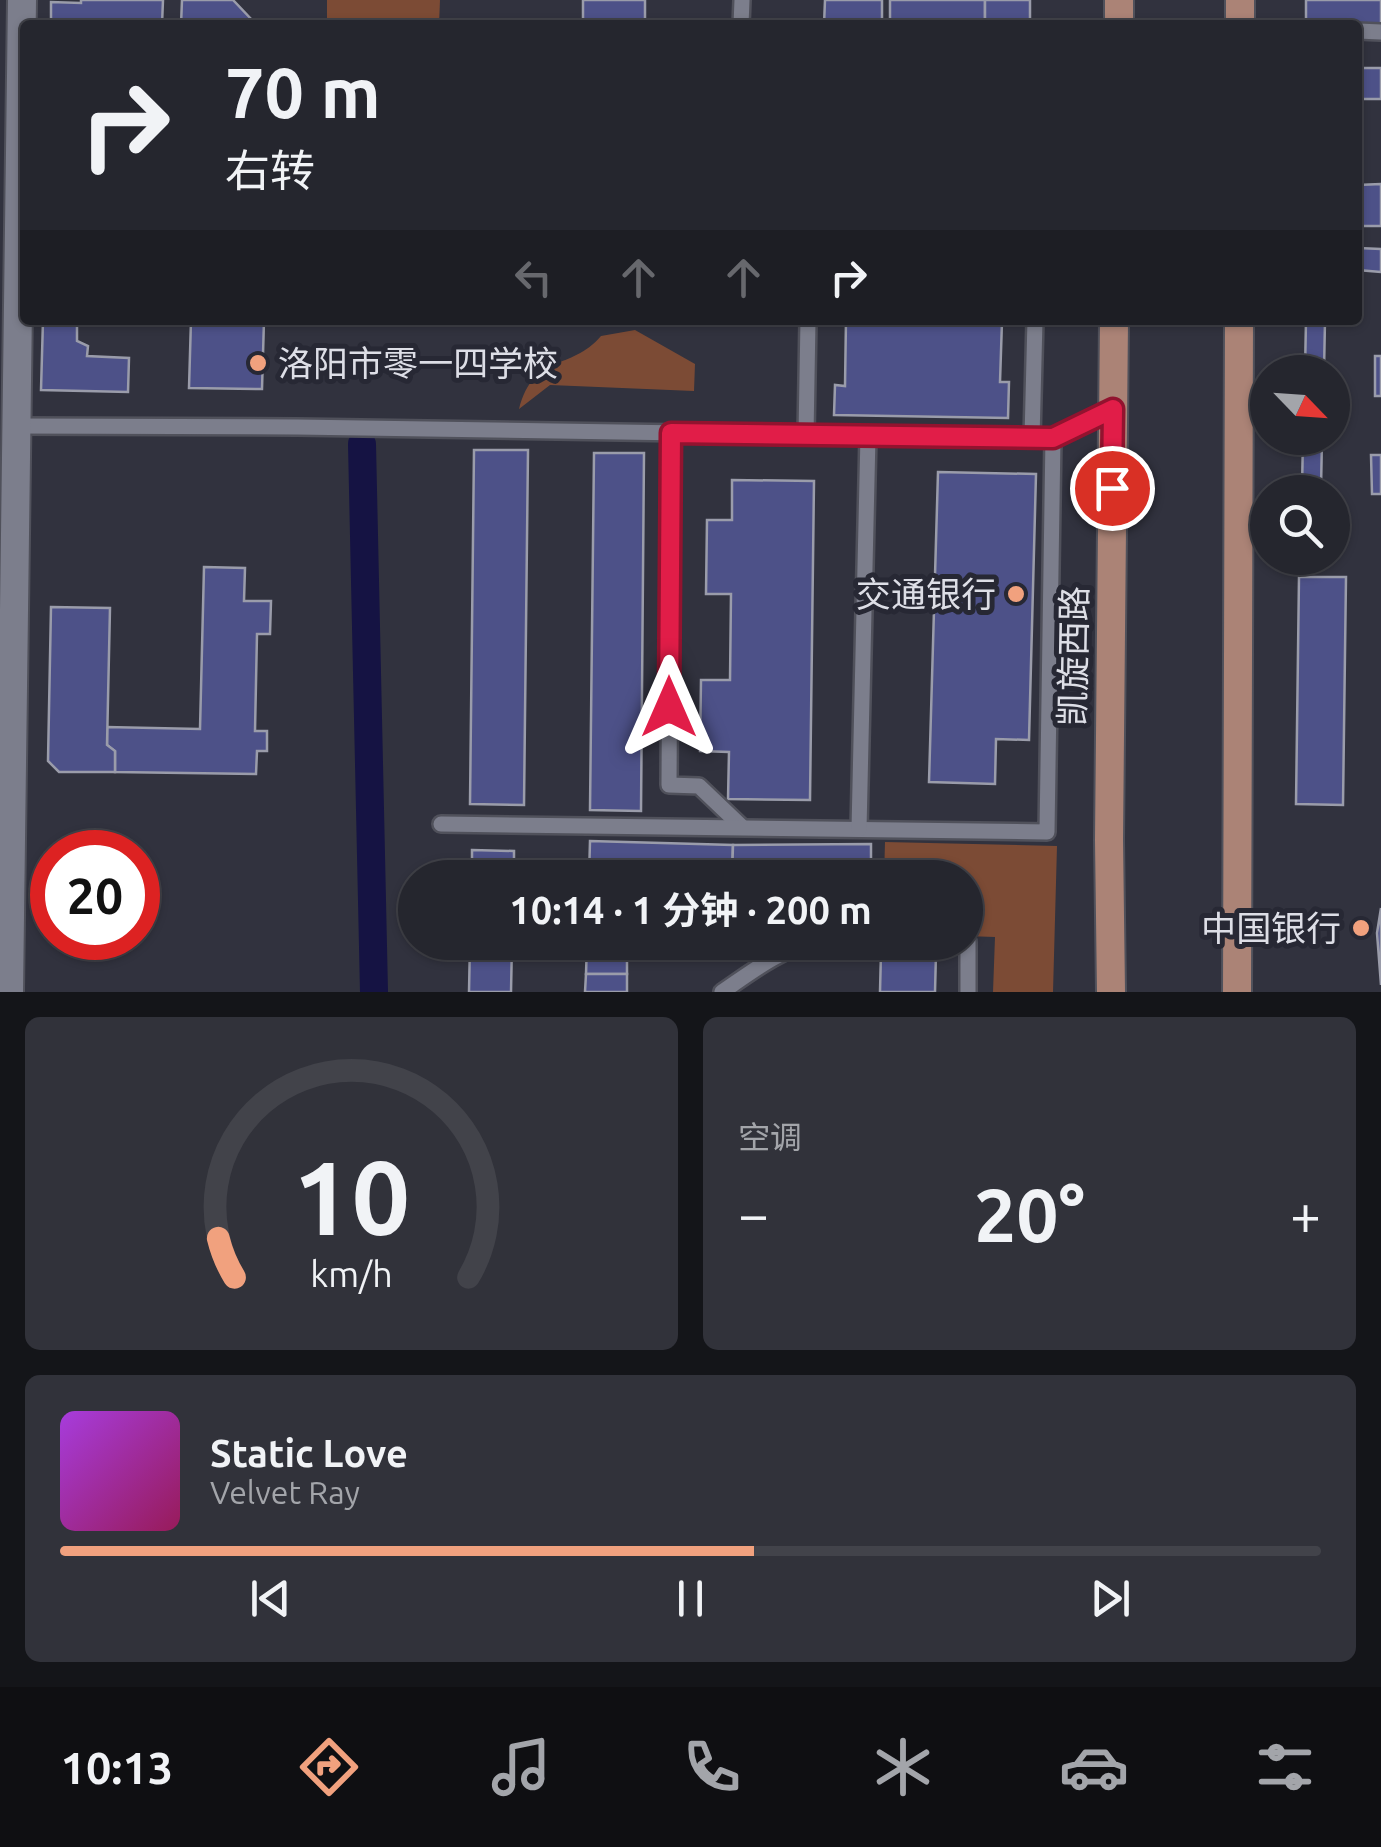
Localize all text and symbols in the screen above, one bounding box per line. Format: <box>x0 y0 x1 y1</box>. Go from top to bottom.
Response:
text: 70 m <box>225 53 381 131</box>
icon: right <box>60 60 190 190</box>
text: 右转 <box>225 145 315 196</box>
icon: left <box>506 250 561 305</box>
icon: ahead <box>611 250 666 305</box>
icon: ahead <box>716 250 771 305</box>
icon: right <box>821 250 876 305</box>
place label: 洛阳市零一四学校 <box>278 343 558 383</box>
marker: 洛阳市零一四学校 <box>247 352 269 374</box>
north arrow <box>1250 355 1350 455</box>
map controls <box>1250 355 1350 575</box>
pin <box>1070 446 1155 531</box>
icon: arrive <box>1085 461 1140 516</box>
button: search <box>1250 475 1350 575</box>
place label: 交通银行 <box>856 574 996 614</box>
marker: 交通银行 <box>1005 583 1027 605</box>
street label: 凯旋西路 <box>1052 586 1094 726</box>
position arrow <box>617 655 721 759</box>
speed limit sign: 20 <box>30 830 160 960</box>
text: 10:14 · 1 分钟 · 200 m <box>509 889 872 931</box>
place label: 中国银行 <box>1201 908 1341 948</box>
marker: 中国银行 <box>1350 917 1372 939</box>
text: 空调 <box>738 1119 802 1155</box>
text: 10 <box>293 1138 410 1255</box>
text: 20° <box>974 1172 1085 1256</box>
text: − <box>738 1183 769 1244</box>
text: + <box>1290 1183 1321 1244</box>
text: km/h <box>310 1254 393 1294</box>
text: Static Love <box>210 1432 408 1474</box>
text: Velvet Ray <box>210 1474 360 1510</box>
icon: previous <box>243 1571 298 1626</box>
icon: pause <box>663 1571 718 1626</box>
icon: next <box>1083 1571 1138 1626</box>
icon: directions <box>294 1732 364 1802</box>
icon: music <box>486 1732 556 1802</box>
icon: phone <box>677 1732 747 1802</box>
icon: climate <box>868 1732 938 1802</box>
icon: car <box>1059 1732 1129 1802</box>
icon: filters <box>1250 1732 1320 1802</box>
text: 10:13 <box>61 1742 173 1793</box>

